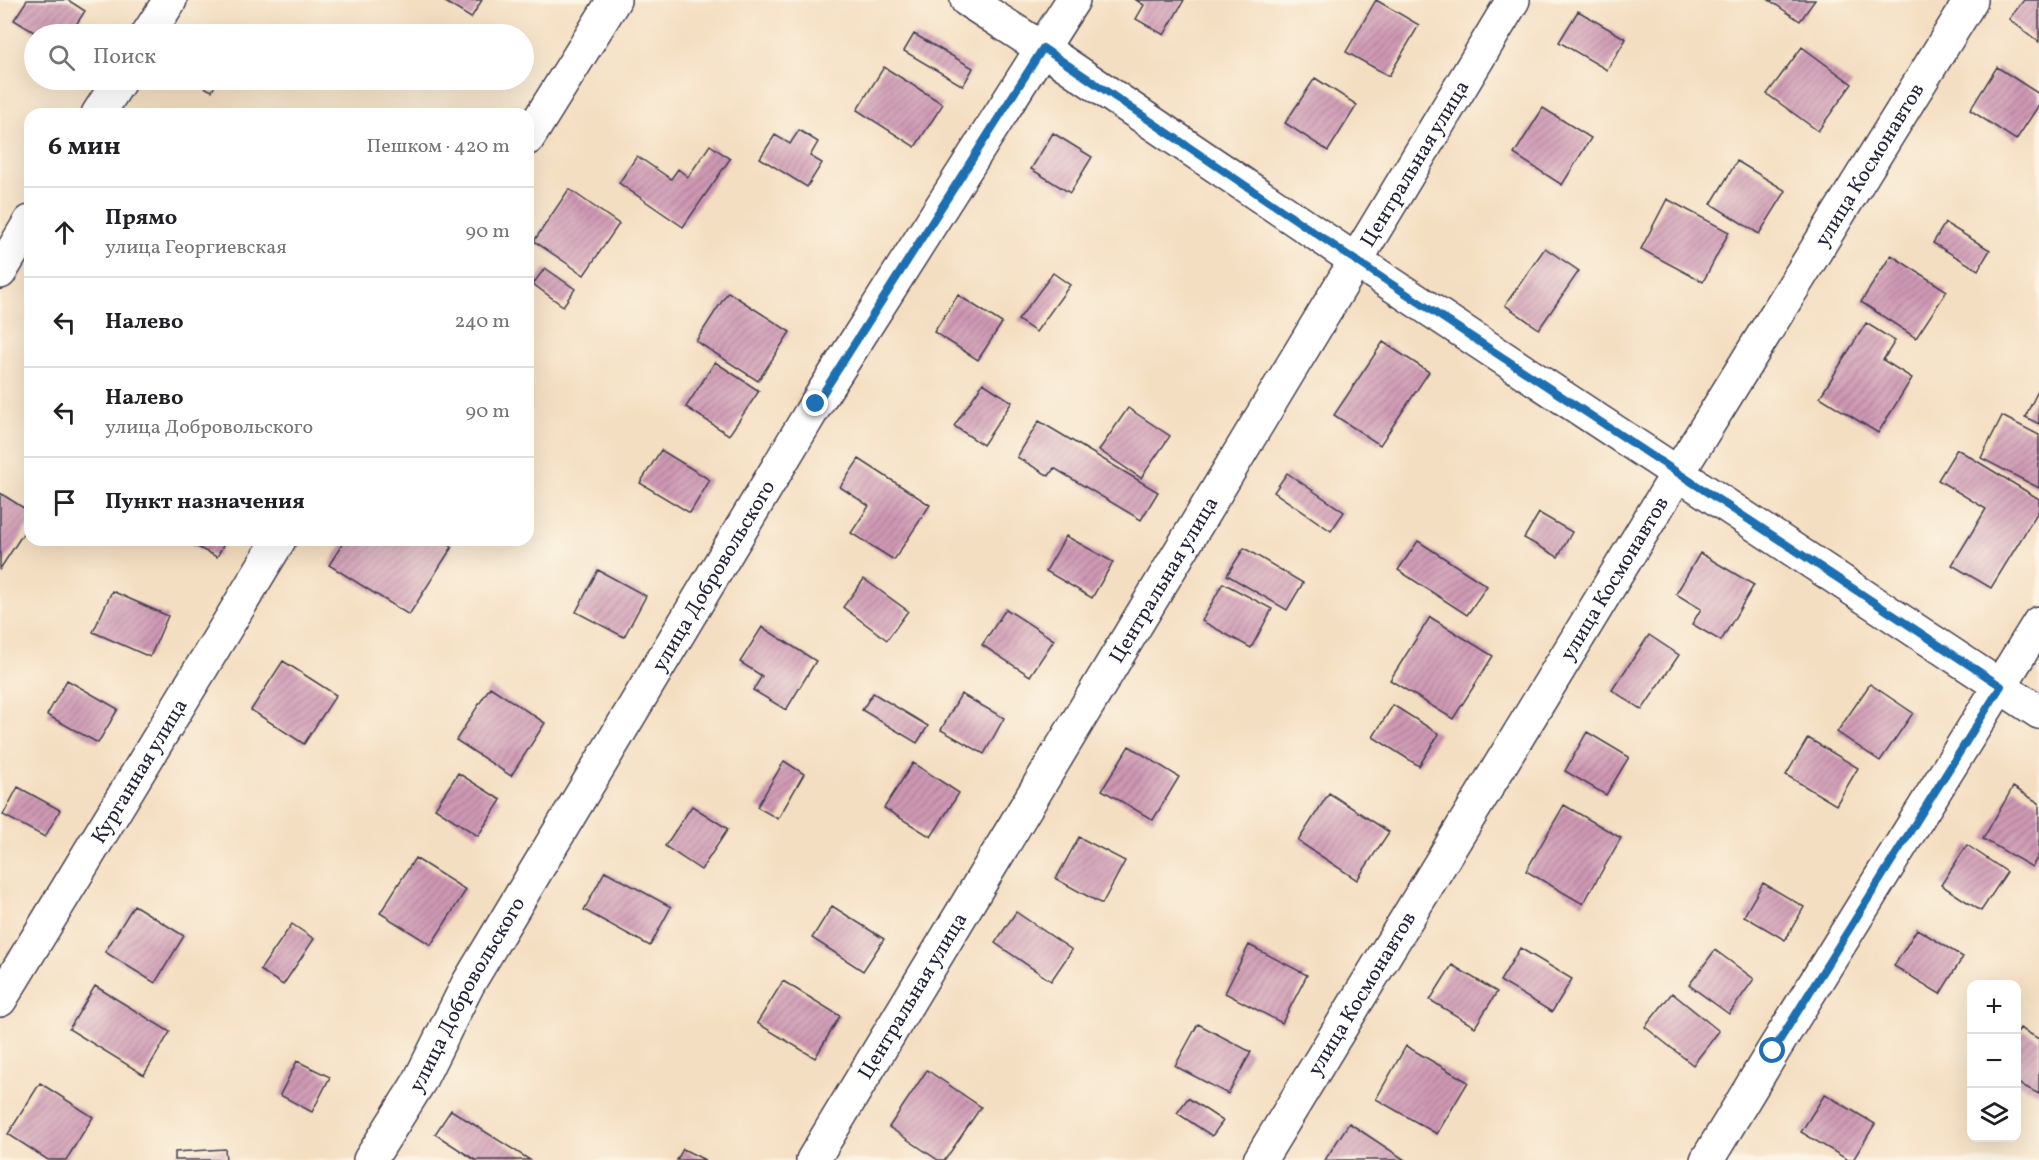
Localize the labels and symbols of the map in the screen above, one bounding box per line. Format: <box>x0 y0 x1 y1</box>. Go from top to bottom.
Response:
street label: Центральная улица <box>1354 75 1477 253</box>
street label: улица Космонавтов <box>1809 78 1932 253</box>
route end <box>802 390 828 416</box>
street label: улица Добровольского <box>646 475 783 678</box>
street label: Центральная улица <box>1103 491 1226 669</box>
street label: улица Космонавтов <box>1554 491 1676 667</box>
street label: Курганная улица <box>85 694 195 850</box>
street label: улица Добровольского <box>403 892 533 1098</box>
street label: улица Космонавтов <box>1301 906 1424 1082</box>
street label: Центральная улица <box>852 907 975 1085</box>
route start <box>1759 1037 1785 1063</box>

